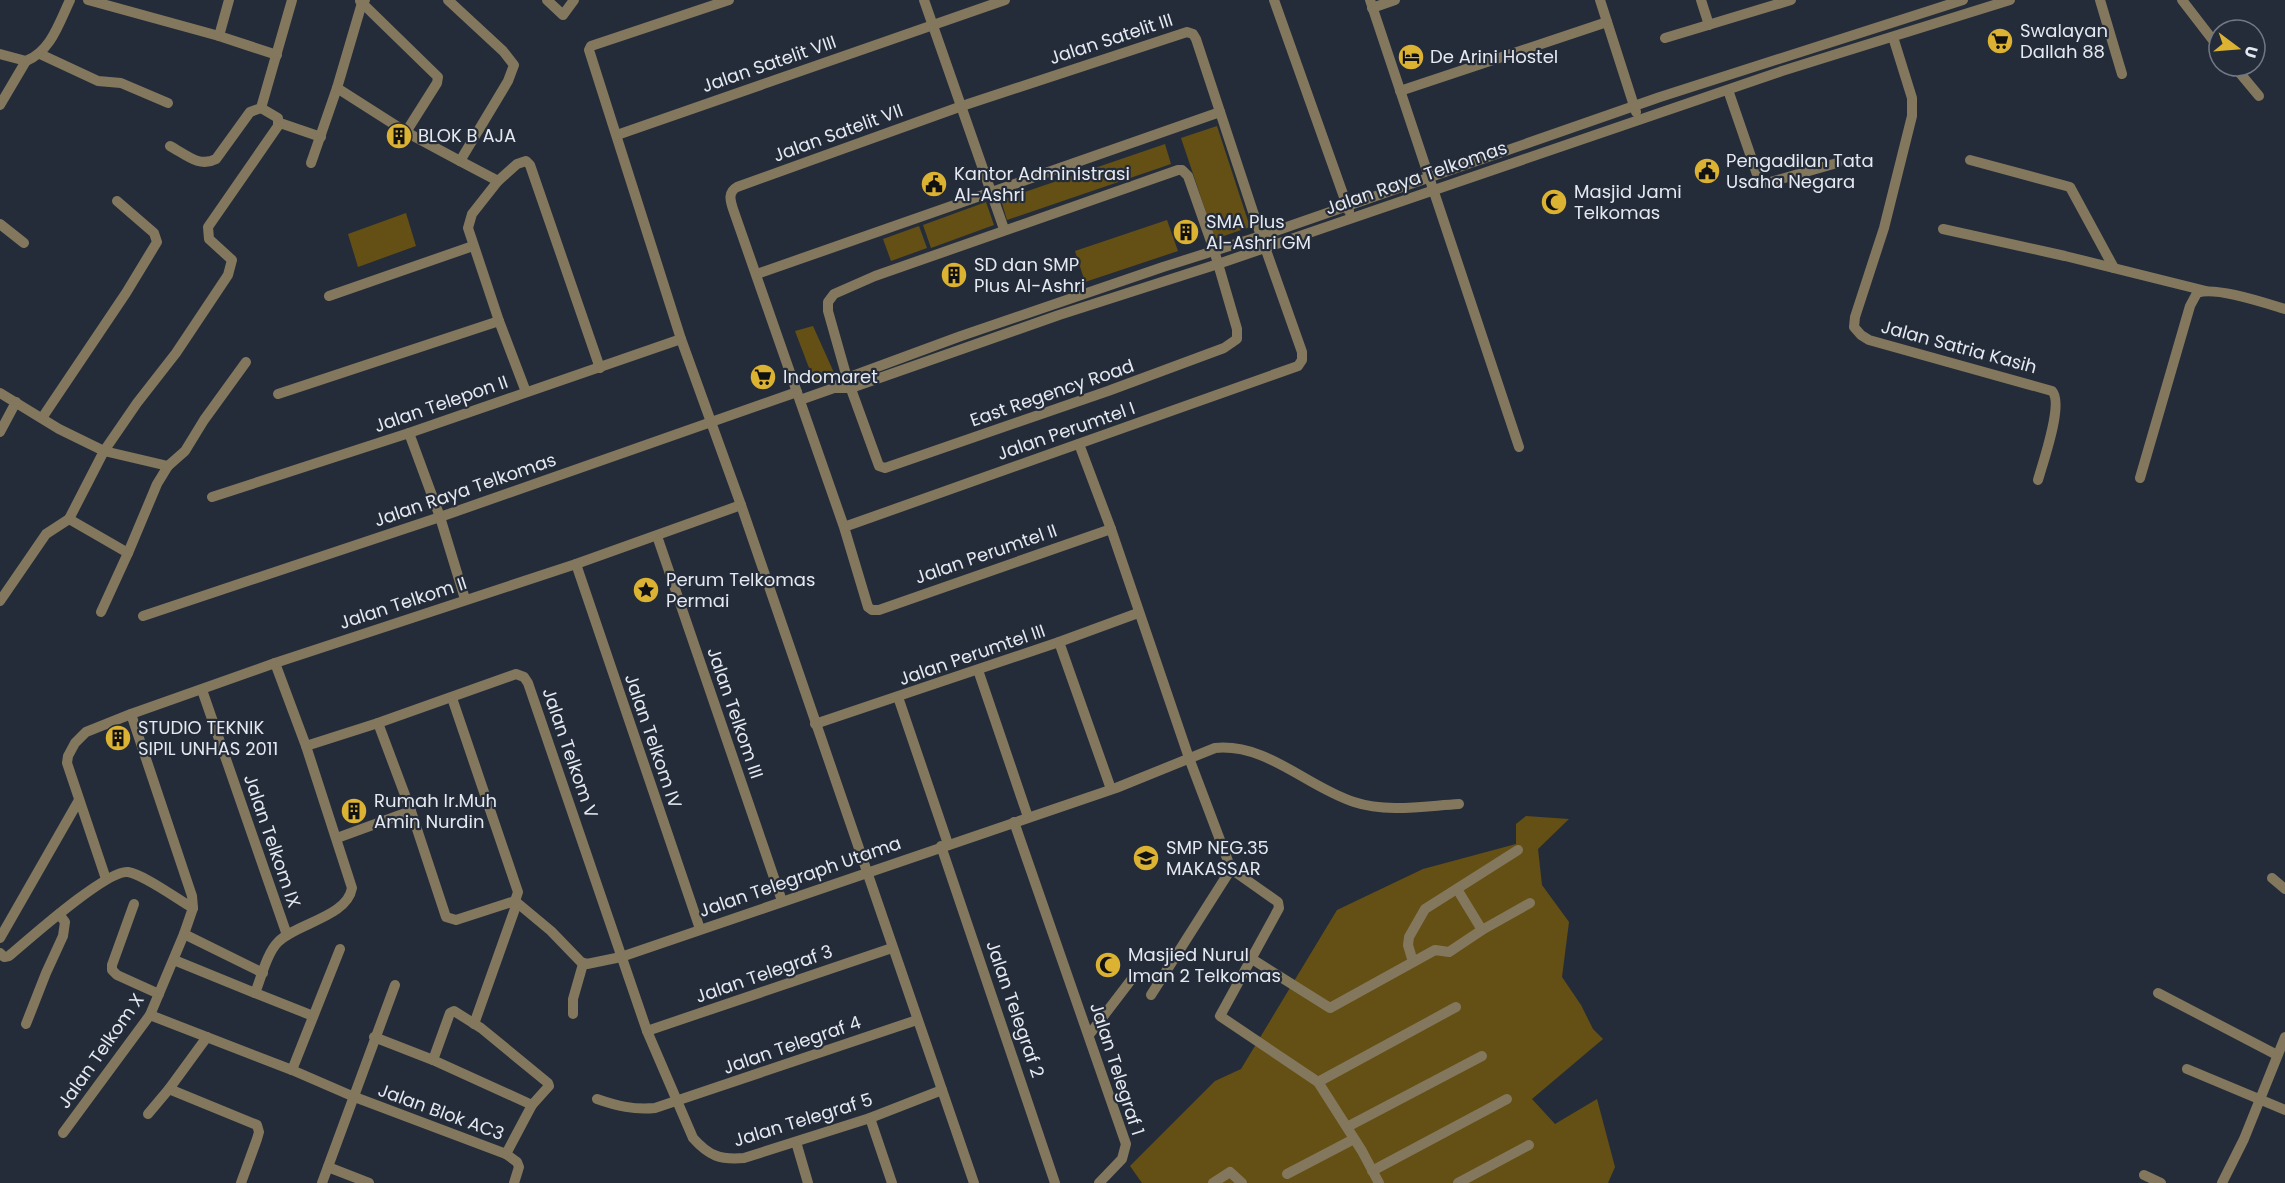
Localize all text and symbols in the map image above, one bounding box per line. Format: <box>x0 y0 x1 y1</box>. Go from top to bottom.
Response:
street label: Jalan Satelit III <box>1046 7 1176 70</box>
place label: Swalayan Dallah 88 <box>2020 18 2108 64</box>
north arrow <box>2207 18 2267 78</box>
supermarket icon: Swalayan Dallah 88 <box>1985 26 2015 56</box>
street label: Jalan Satelit VIII <box>698 29 839 98</box>
hotel icon: De Arini Hostel <box>1396 42 1426 72</box>
text: U <box>2238 43 2264 61</box>
place label: De Arini Hostel <box>1430 44 1558 69</box>
street label: Jalan Satelit VII <box>770 97 906 168</box>
building icon: BLOK B AJA <box>384 121 414 151</box>
place label: BLOK B AJA <box>418 123 516 148</box>
street label: Jalan Raya Telkomas <box>1321 135 1510 220</box>
place label: Pengadilan Tata Usaha Negara <box>1726 148 1874 194</box>
public building icon: Pengadilan Tata Usaha Negara <box>1692 156 1722 186</box>
place label: Kantor Administrasi Al-Ashri <box>954 161 1130 207</box>
public building icon: Kantor Administrasi Al-Ashri <box>919 169 949 199</box>
place label: Masjid Jami Telkomas <box>1574 179 1682 225</box>
mosque icon: Masjid Jami Telkomas <box>1539 187 1569 217</box>
place label: SMA Plus Al-Ashri GM <box>1206 209 1311 255</box>
building icon: SMA Plus Al-Ashri GM <box>1171 217 1201 247</box>
place label: SD dan SMP Plus Al-Ashri <box>974 252 1085 298</box>
building icon: SD dan SMP Plus Al-Ashri <box>939 260 969 290</box>
street label: Jalan Satria Kasih <box>1878 314 2040 379</box>
street label: East Regency Road <box>967 353 1137 432</box>
supermarket icon: Indomaret <box>748 362 778 392</box>
place label: Indomaret <box>783 364 878 389</box>
street label: Jalan Telepon II <box>371 369 511 438</box>
street label: Jalan Perumtel I <box>994 395 1138 466</box>
street label: Jalan Raya Telkomas <box>370 447 559 532</box>
street label: Jalan Perumtel II <box>911 517 1060 590</box>
place label: Perum Telkomas Permai <box>666 567 815 613</box>
street label: Jalan Telkom II <box>336 570 470 635</box>
place icon: Perum Telkomas Permai <box>631 575 661 605</box>
street label: Jalan Perumtel III <box>895 618 1048 691</box>
street label: Jalan Telkom III <box>701 644 770 782</box>
street label: Jalan Telkom IV <box>619 670 688 811</box>
street label: Jalan Telkom V <box>536 684 604 821</box>
place label: STUDIO TEKNIK SIPIL UNHAS 2011 <box>138 715 278 761</box>
building icon: STUDIO TEKNIK SIPIL UNHAS 2011 <box>103 723 133 753</box>
street label: Jalan Telkom IX <box>238 771 307 911</box>
place label: Rumah Ir.Muh Amin Nurdin <box>374 788 497 834</box>
building icon: Rumah Ir.Muh Amin Nurdin <box>339 796 369 826</box>
street label: Jalan Telegraph Utama <box>695 830 904 923</box>
place label: SMP NEG.35 MAKASSAR <box>1166 835 1269 881</box>
school or university icon: SMP NEG.35 MAKASSAR <box>1131 843 1161 873</box>
street label: Jalan Telegraf 2 <box>980 937 1051 1081</box>
street label: Jalan Telegraf 3 <box>692 938 836 1009</box>
place label: Masjied Nurul Iman 2 Telkomas <box>1128 942 1281 988</box>
mosque icon: Masjied Nurul Iman 2 Telkomas <box>1093 950 1123 980</box>
street label: Jalan Telkom X <box>52 988 150 1113</box>
street label: Jalan Telegraf 1 <box>1084 999 1151 1139</box>
street label: Jalan Telegraf 4 <box>720 1009 864 1080</box>
street label: Jalan Blok AC3 <box>375 1077 508 1146</box>
street label: Jalan Telegraf 5 <box>730 1086 875 1153</box>

